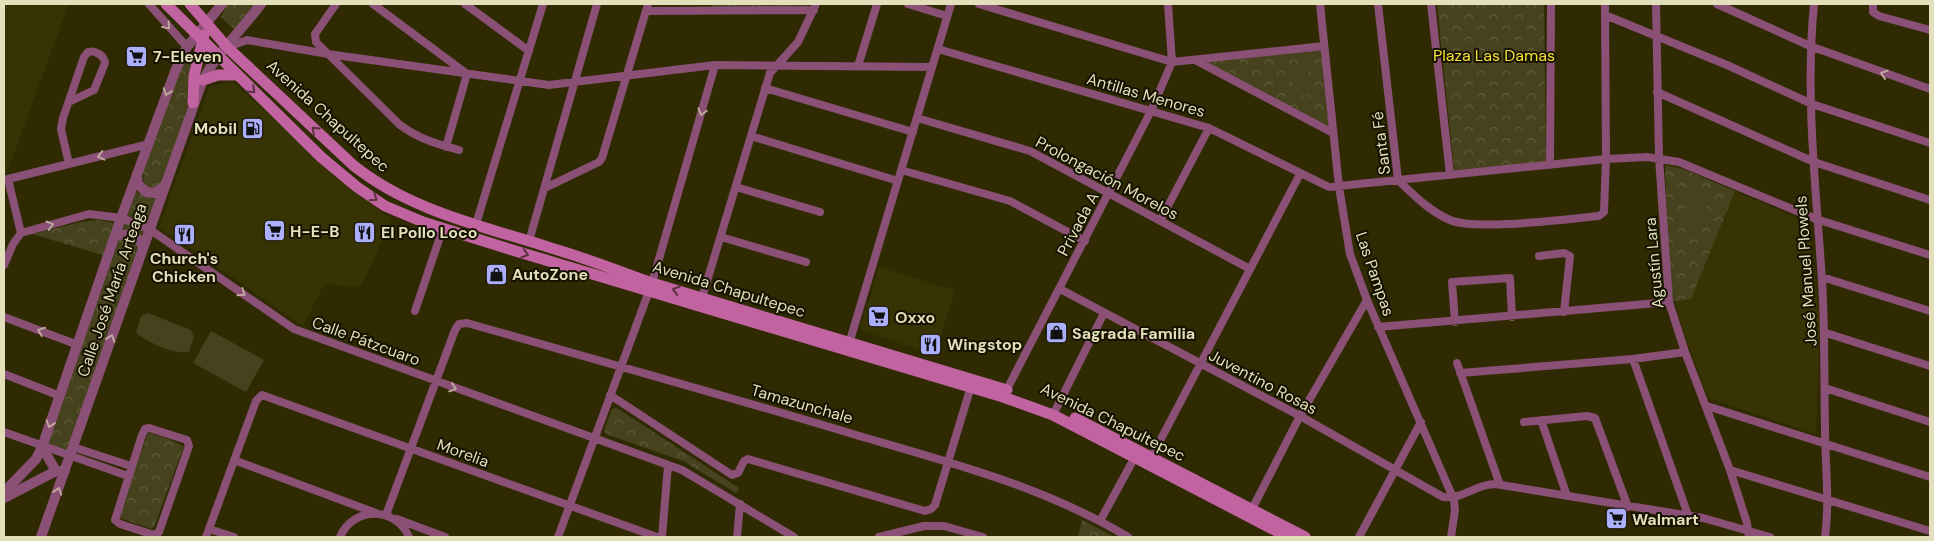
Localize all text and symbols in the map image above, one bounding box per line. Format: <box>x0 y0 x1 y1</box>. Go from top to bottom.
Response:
one-way arrow <box>162 20 171 29</box>
supermarket icon: 7-Eleven <box>125 44 149 68</box>
park label: Plaza Las Damas <box>1433 45 1555 66</box>
place label: 7-Eleven <box>153 46 222 67</box>
street label: Avenida Chapultepec <box>262 55 394 177</box>
street label: Antillas Menores <box>1084 68 1208 122</box>
one-way arrow <box>1880 69 1889 79</box>
one-way arrow <box>247 84 256 93</box>
one-way arrow <box>163 87 173 96</box>
one-way arrow <box>697 107 707 115</box>
street label: Santa Fé <box>1367 110 1395 176</box>
fuel station icon: Mobil <box>241 116 265 140</box>
place label: Mobil <box>194 118 237 139</box>
one-way arrow <box>312 127 321 136</box>
street label: Prolongación Morelos <box>1032 131 1182 225</box>
one-way arrow <box>97 150 106 161</box>
street label: Privada A <box>1052 188 1104 260</box>
one-way arrow <box>368 192 377 201</box>
street label: José Manuel Plowels <box>1790 195 1822 347</box>
street label: Calle José María Arteaga <box>72 200 152 380</box>
street label: Agustín Lara <box>1640 217 1668 309</box>
supermarket icon: H-E-B <box>262 219 286 243</box>
one-way arrow <box>46 220 54 231</box>
restaurant icon: El Pollo Loco <box>353 220 377 244</box>
place label: H-E-B <box>290 221 339 242</box>
restaurant icon: Church's Chicken <box>172 222 196 246</box>
place label: El Pollo Loco <box>381 222 477 243</box>
street label: Las Pampas <box>1351 229 1399 319</box>
place label: Church's Chicken <box>150 248 218 287</box>
one-way arrow <box>521 249 529 259</box>
street label: Avenida Chapultepec <box>650 256 808 322</box>
shop icon: AutoZone <box>484 262 508 286</box>
place label: AutoZone <box>512 264 588 285</box>
one-way arrow <box>672 286 681 296</box>
one-way arrow <box>236 287 246 296</box>
supermarket icon: Oxxo <box>867 305 891 329</box>
place label: Oxxo <box>895 307 935 328</box>
street label: Calle Pátzcuaro <box>309 312 423 370</box>
shop icon: Sagrada Familia <box>1044 321 1068 345</box>
place label: Sagrada Familia <box>1072 323 1195 344</box>
one-way arrow <box>37 327 46 337</box>
restaurant icon: Wingstop <box>919 332 943 356</box>
one-way arrow <box>105 334 115 343</box>
place label: Wingstop <box>947 334 1022 355</box>
street label: Juventino Rosas <box>1205 345 1321 419</box>
street label: Avenida Chapultepec <box>1037 378 1189 466</box>
street label: Tamazunchale <box>749 379 855 429</box>
one-way arrow <box>448 382 456 392</box>
one-way arrow <box>46 420 56 428</box>
street label: Morelia <box>434 434 492 472</box>
one-way arrow <box>52 488 62 496</box>
supermarket icon: Walmart <box>1604 507 1628 531</box>
place label: Walmart <box>1632 509 1699 530</box>

